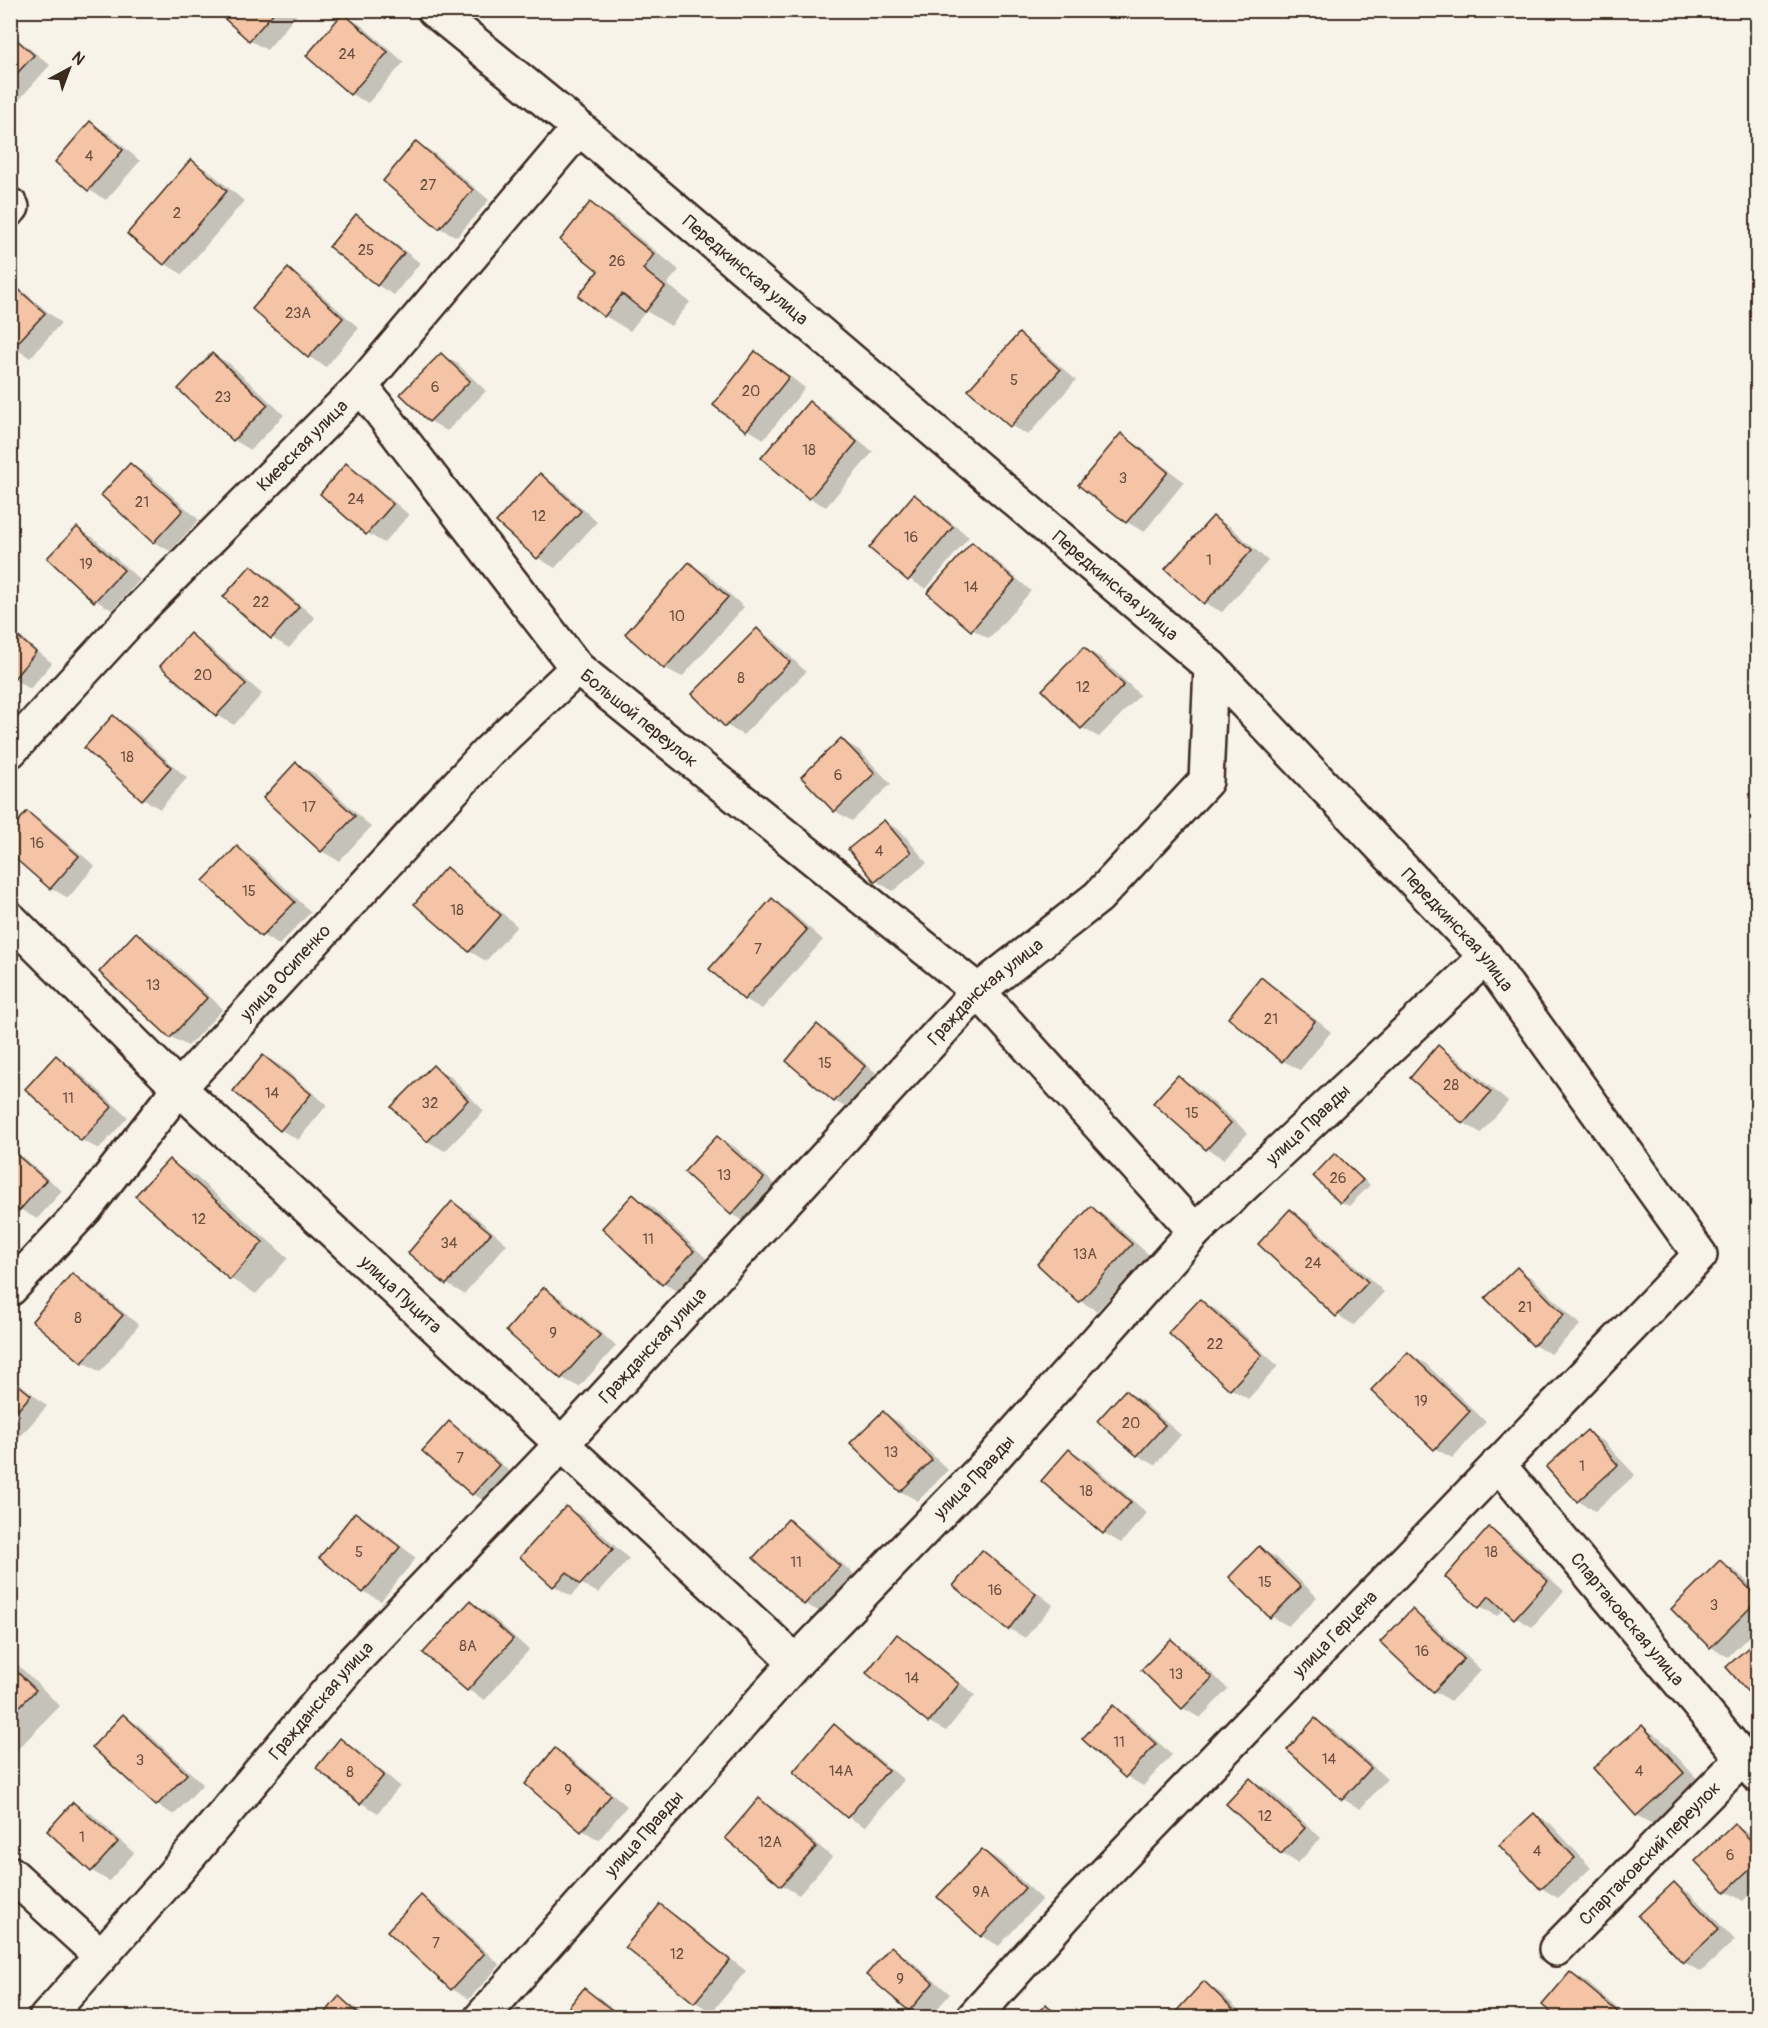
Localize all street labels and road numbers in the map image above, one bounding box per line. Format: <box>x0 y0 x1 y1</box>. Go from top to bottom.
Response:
street label: Передкинская улица <box>678 210 813 331</box>
street label: Киевская улица <box>252 395 353 496</box>
street label: Передкинская улица <box>1047 526 1183 646</box>
street label: Большой переулок <box>575 664 702 773</box>
street label: Передкинская улица <box>1396 864 1518 996</box>
street label: улица Осипенко <box>235 919 336 1027</box>
street label: Гражданская улица <box>923 933 1048 1051</box>
street label: улица Правды <box>1261 1080 1355 1171</box>
street label: улица Пуцита <box>354 1250 446 1339</box>
street label: Гражданская улица <box>594 1283 712 1408</box>
street label: улица Правды <box>928 1431 1020 1525</box>
street label: Спартаковская улица <box>1565 1548 1689 1691</box>
street label: улица Герцена <box>1287 1586 1383 1683</box>
street label: Гражданская улица <box>264 1637 379 1765</box>
street label: Спартаковский переулок <box>1574 1777 1726 1931</box>
street label: улица Правды <box>599 1786 689 1883</box>

